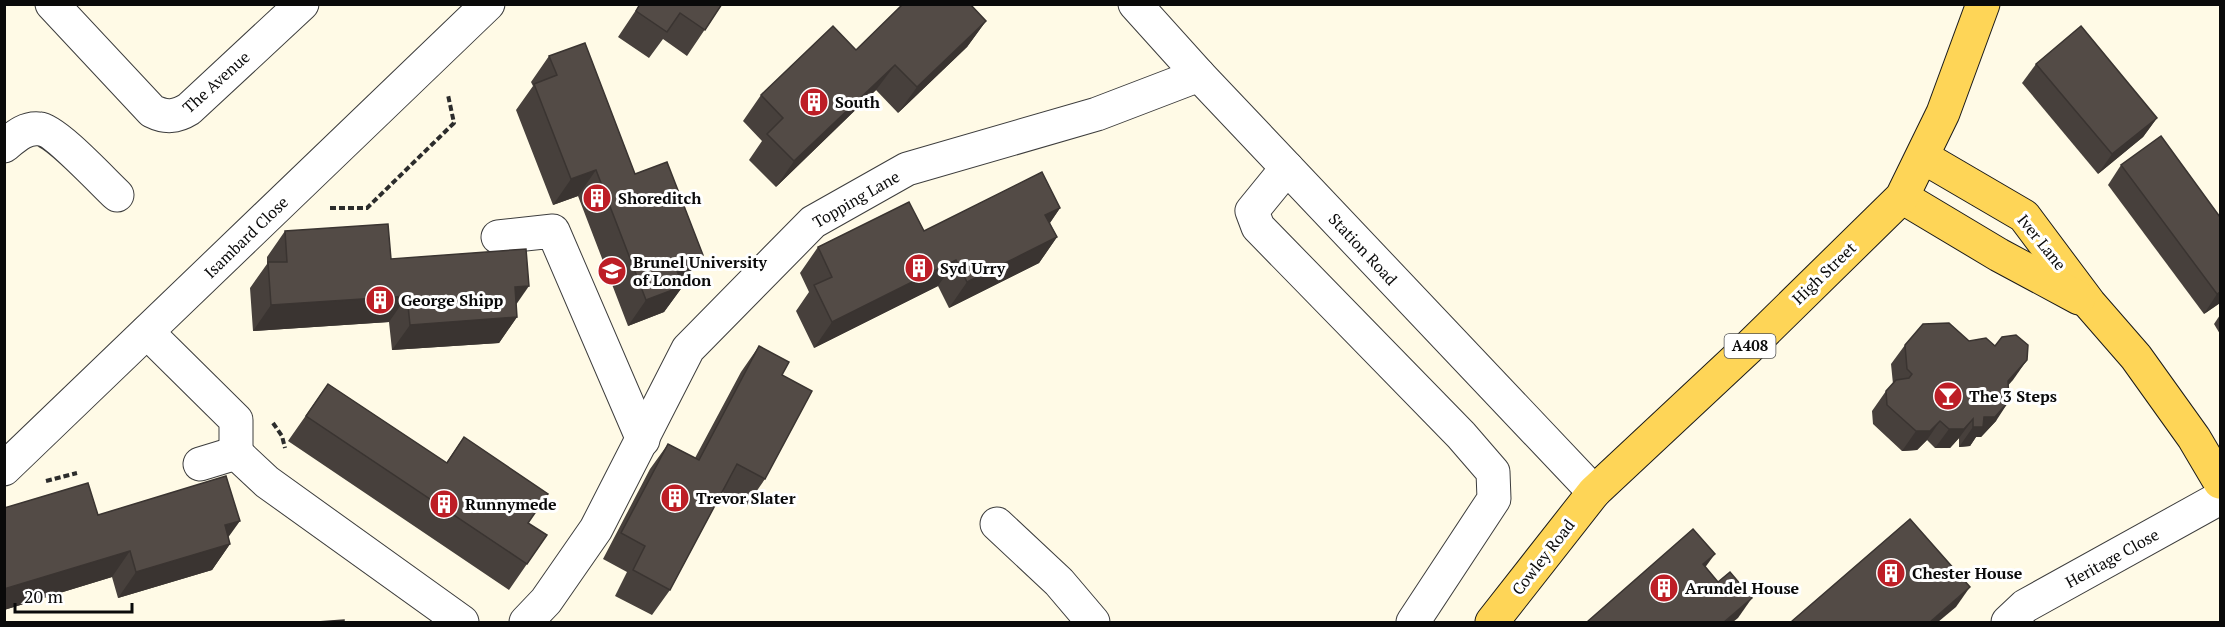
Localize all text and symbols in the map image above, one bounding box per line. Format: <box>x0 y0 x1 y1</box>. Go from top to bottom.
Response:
street label: The Avenue <box>178 46 254 118</box>
building icon: South <box>798 86 830 118</box>
place label: South <box>835 91 881 113</box>
street label: Topping Lane <box>809 165 903 233</box>
building icon: Shoreditch <box>581 182 613 214</box>
place label: Shoreditch <box>618 187 702 209</box>
street label: Isambard Close <box>199 191 293 283</box>
street label: Station Road <box>1324 208 1402 290</box>
street label: Iver Lane <box>2013 209 2071 275</box>
street label: High Street <box>1787 237 1861 309</box>
place label: Brunel University of London <box>633 251 768 291</box>
building icon: Syd Urry <box>903 252 935 284</box>
school or university icon: Brunel University of London <box>596 255 628 287</box>
place label: Syd Urry <box>940 257 1006 279</box>
building icon: George Shipp <box>364 284 396 316</box>
place label: George Shipp <box>401 289 503 311</box>
road number: A408 <box>1724 334 1776 358</box>
bar icon: The 3 Steps <box>1932 380 1964 412</box>
place label: The 3 Steps <box>1969 385 2057 407</box>
building icon: Trevor Slater <box>659 482 691 514</box>
place label: Trevor Slater <box>696 487 796 509</box>
building icon: Runnymede <box>428 488 460 520</box>
place label: Runnymede <box>465 493 557 515</box>
street label: Cowley Road <box>1506 514 1580 599</box>
street label: Heritage Close <box>2061 523 2163 593</box>
building icon: Chester House <box>1875 557 1907 589</box>
place label: Chester House <box>1912 562 2023 584</box>
building icon: Arundel House <box>1648 572 1680 604</box>
scale bar <box>15 576 132 614</box>
place label: Arundel House <box>1685 577 1800 599</box>
text: 20 m <box>24 584 64 608</box>

